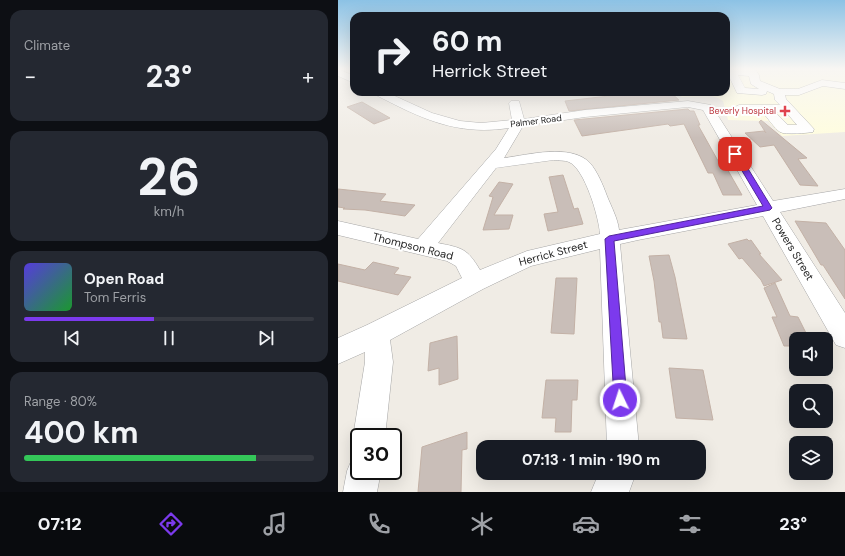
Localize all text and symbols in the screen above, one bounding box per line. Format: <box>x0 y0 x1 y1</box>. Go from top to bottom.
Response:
text: 60 m <box>432 23 502 60</box>
icon: right <box>366 28 418 80</box>
text: Climate <box>24 37 70 54</box>
text: 23° <box>146 57 192 96</box>
text: Herrick Street <box>432 59 547 83</box>
text: − <box>24 62 36 91</box>
text: + <box>302 62 314 91</box>
place label: Beverly Hospital <box>709 105 776 117</box>
marker: Beverly Hospital <box>779 105 791 117</box>
street label: Palmer Road <box>510 112 563 130</box>
pin <box>718 137 752 171</box>
text: 26 <box>138 143 200 211</box>
icon: arrive <box>724 143 746 165</box>
text: km/h <box>154 203 184 220</box>
street label: Powers Street <box>769 215 817 283</box>
street label: Thompson Road <box>371 229 455 263</box>
street label: Herrick Street <box>517 237 589 269</box>
text: Open Road <box>84 269 164 289</box>
text: Tom Ferris <box>84 289 146 306</box>
icon: previous <box>61 327 83 349</box>
icon: pause <box>158 327 180 349</box>
icon: next <box>255 327 277 349</box>
map controls <box>789 332 833 480</box>
button: sound <box>789 332 833 376</box>
position arrow <box>599 379 641 421</box>
button: search <box>789 384 833 428</box>
text: Range · 80% <box>24 393 97 410</box>
text: 400 km <box>24 413 138 452</box>
speed limit sign: 30 <box>350 428 402 480</box>
button: layers <box>789 436 833 480</box>
text: 07:13 · 1 min · 190 m <box>522 450 660 470</box>
icon: directions <box>157 510 185 538</box>
icon: music <box>261 510 289 538</box>
icon: phone <box>365 510 393 538</box>
icon: climate <box>468 510 496 538</box>
icon: car <box>572 510 600 538</box>
icon: filters <box>676 510 704 538</box>
text: 07:12 <box>38 512 82 536</box>
text: 23° <box>779 512 807 536</box>

